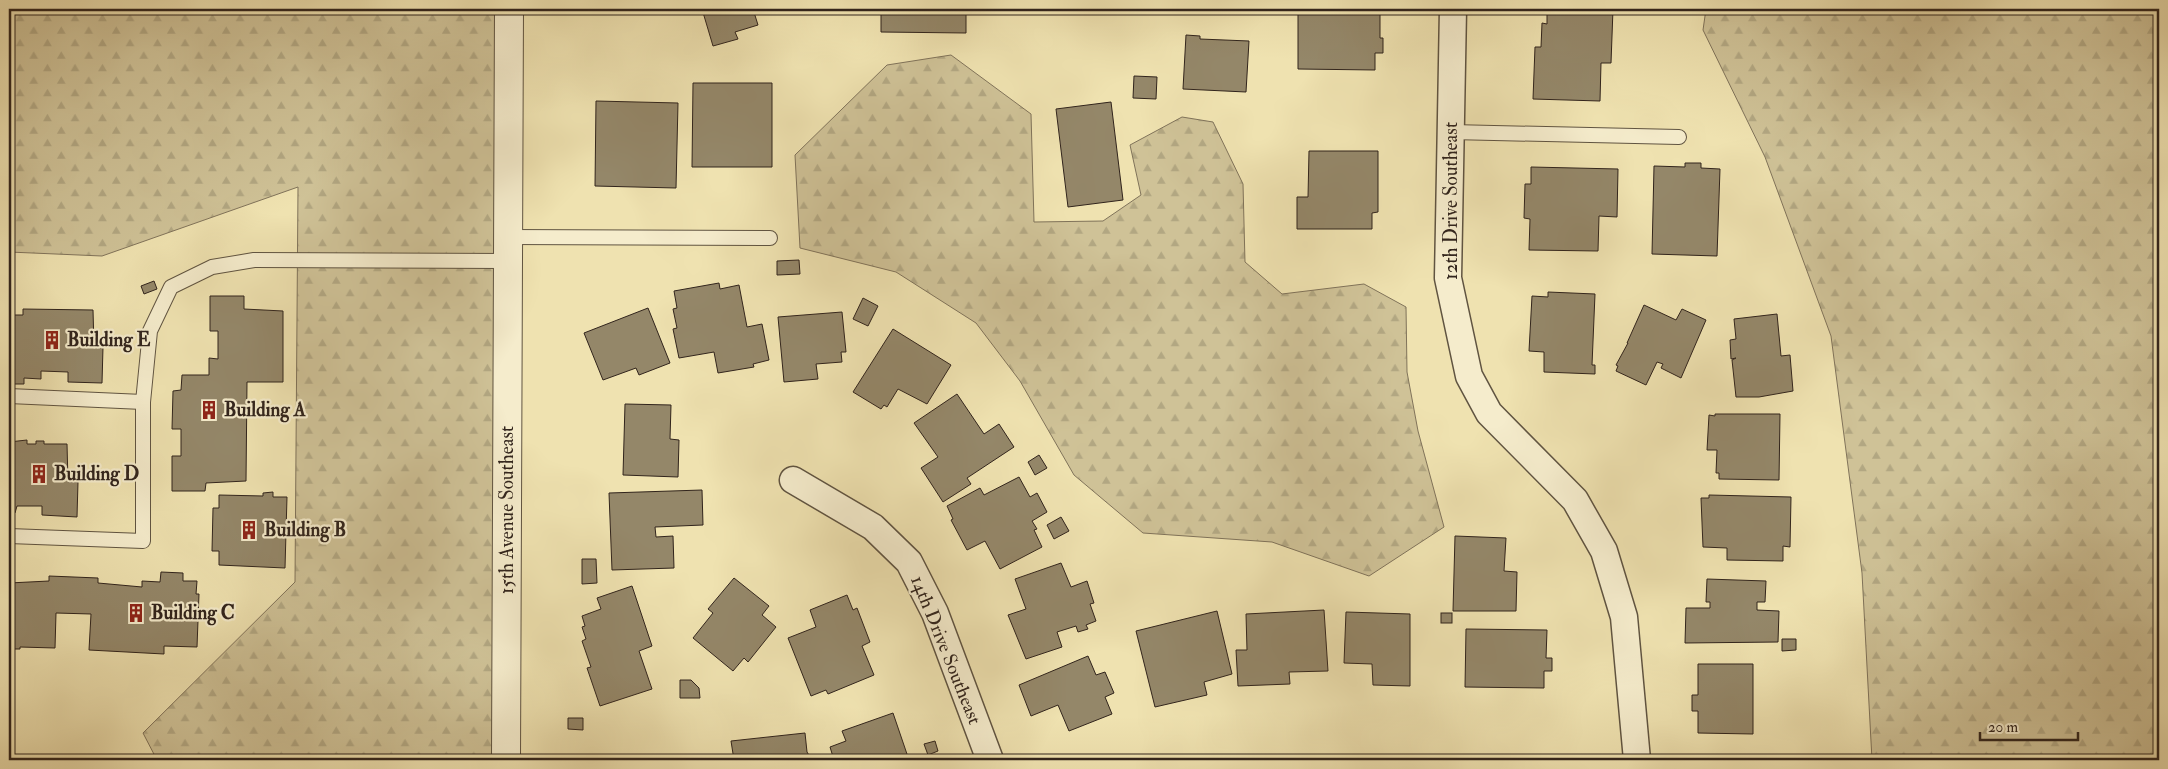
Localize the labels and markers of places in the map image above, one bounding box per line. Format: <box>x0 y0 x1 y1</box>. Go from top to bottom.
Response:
place label: Building E <box>67 328 151 353</box>
building icon: Building E <box>41 329 63 351</box>
place label: Building A <box>224 398 307 423</box>
building icon: Building A <box>198 399 220 421</box>
place label: Building D <box>54 462 139 487</box>
building icon: Building D <box>28 463 50 485</box>
place label: Building B <box>264 518 346 543</box>
building icon: Building B <box>238 519 260 541</box>
place label: Building C <box>151 601 235 626</box>
building icon: Building C <box>125 602 147 624</box>

